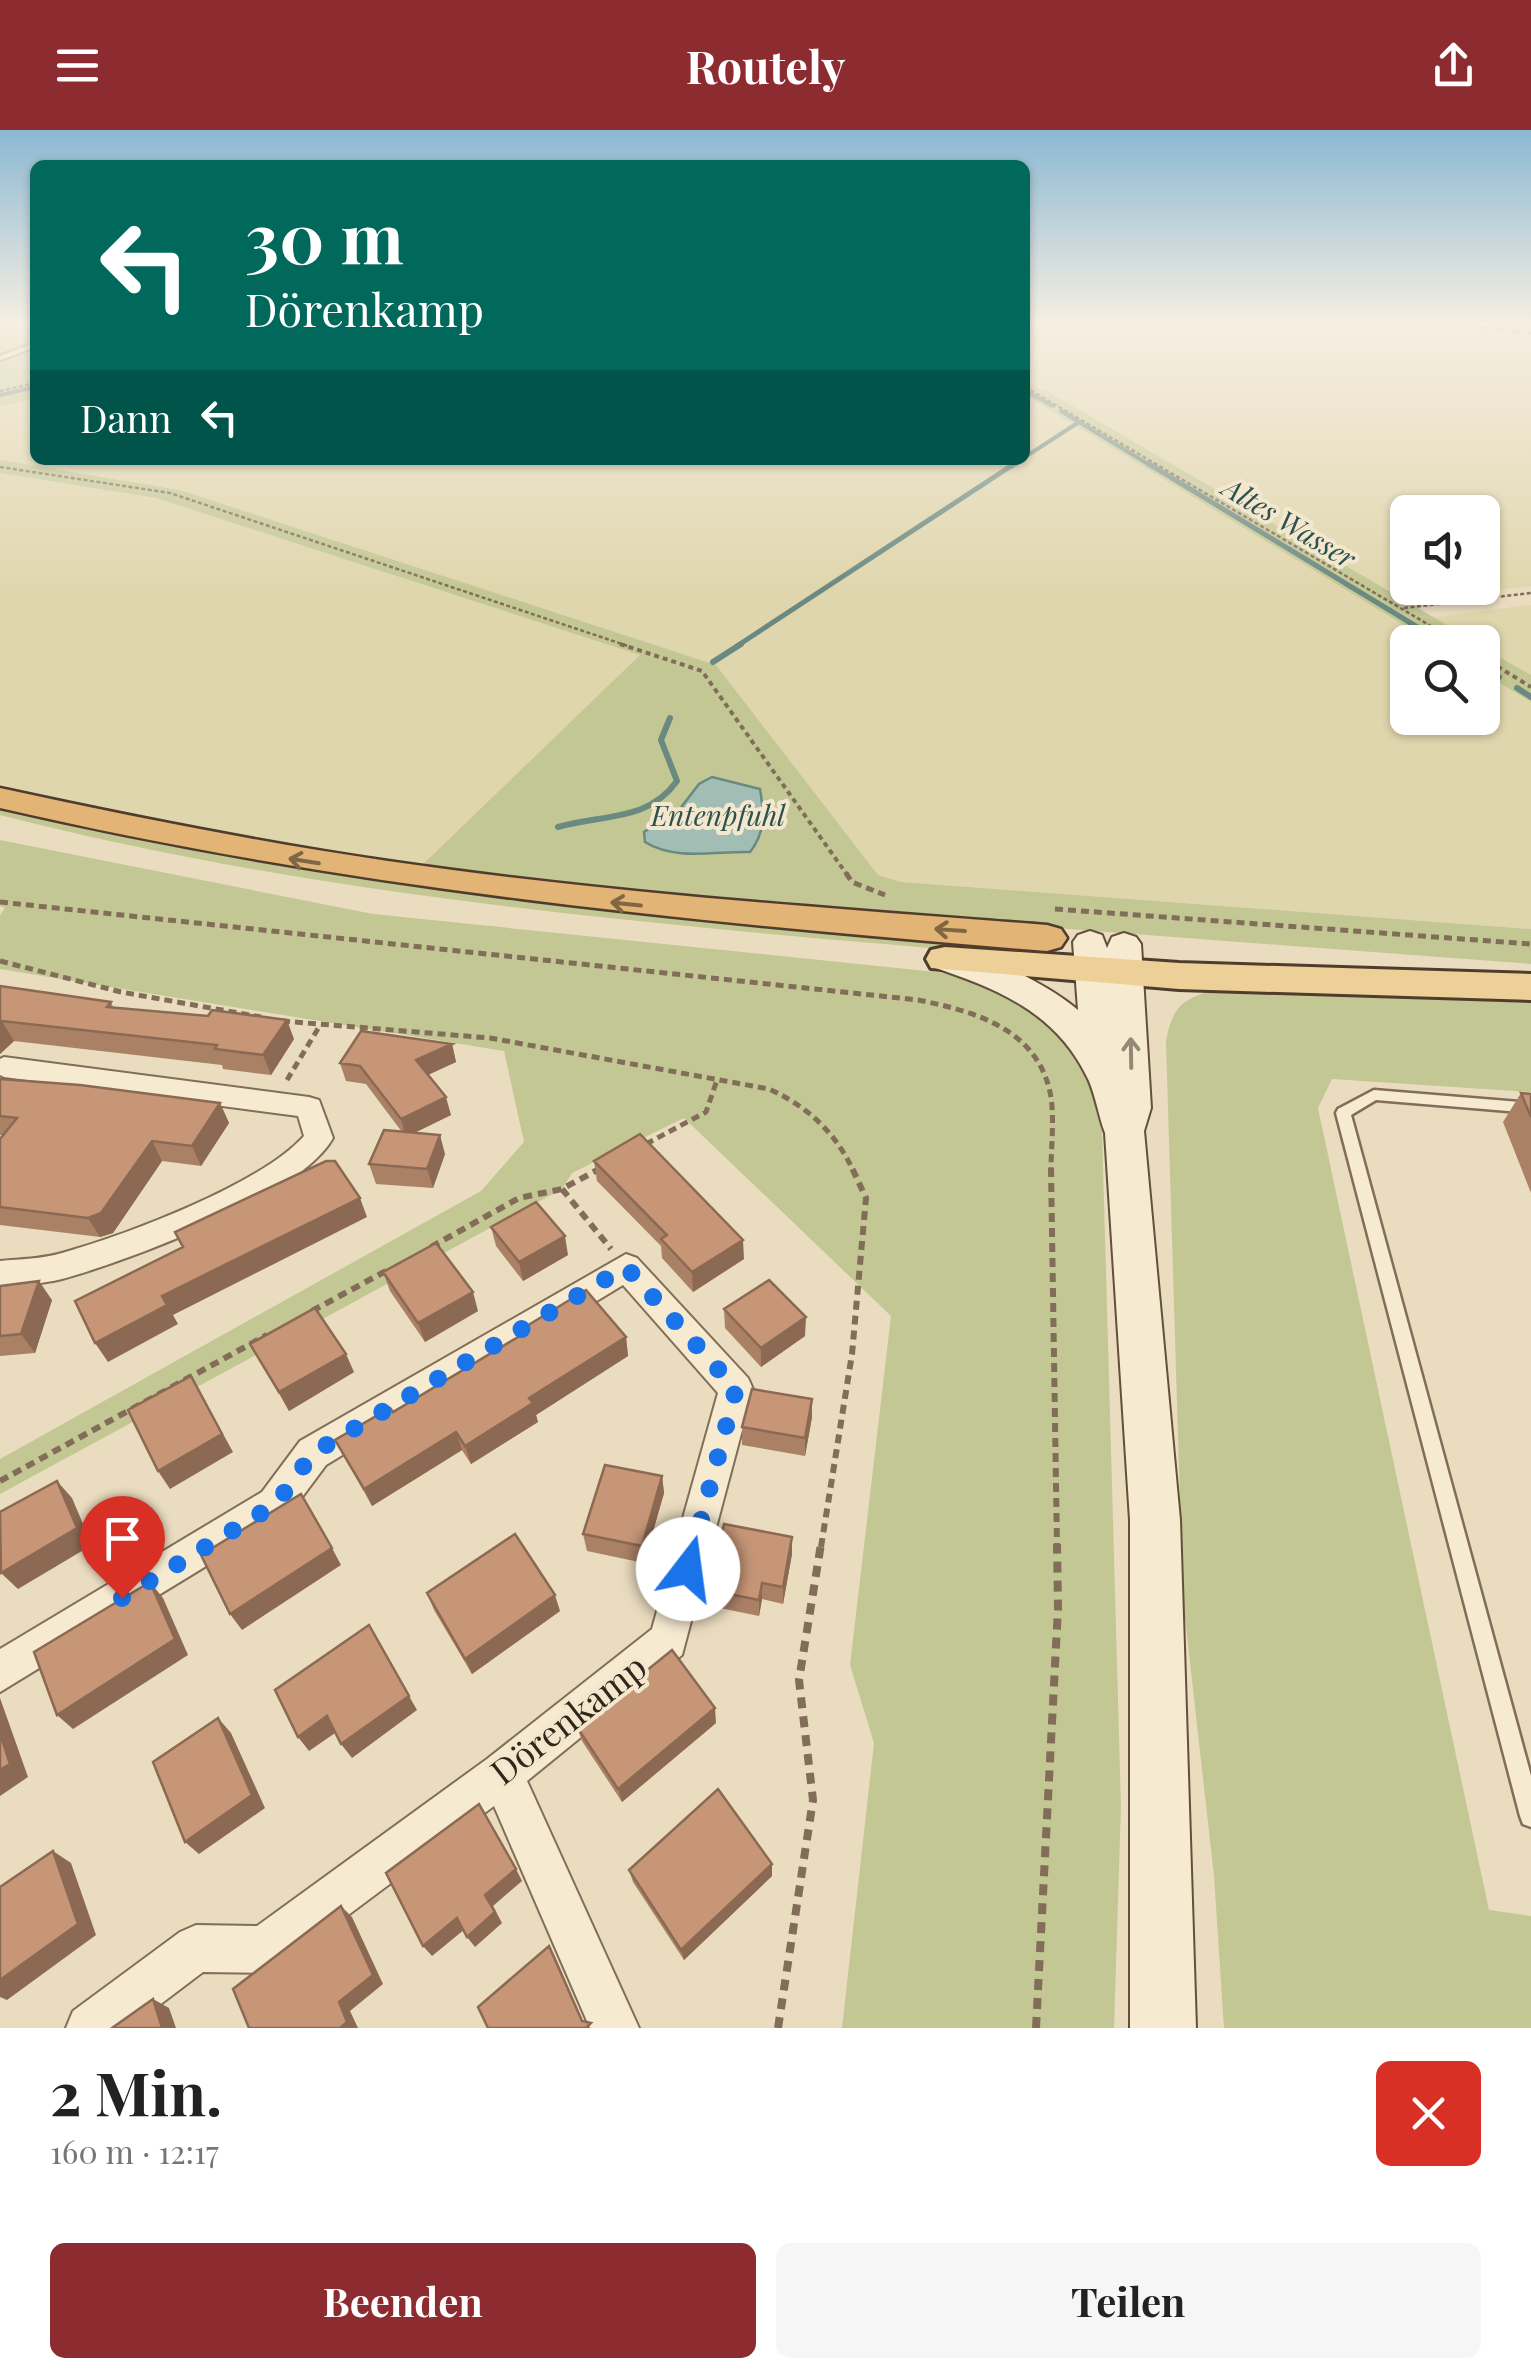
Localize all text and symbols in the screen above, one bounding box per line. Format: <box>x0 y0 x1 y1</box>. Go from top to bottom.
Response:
text: Routely <box>686 35 845 95</box>
icon: menu <box>50 38 105 93</box>
icon: share <box>1426 38 1481 93</box>
text: 30 m <box>245 188 404 282</box>
icon: left <box>80 200 210 330</box>
text: Dörenkamp <box>245 278 484 338</box>
icon: left <box>192 390 247 445</box>
text: Dann <box>80 392 172 443</box>
water label: Altes Wasser <box>1214 466 1364 576</box>
map controls <box>1390 495 1500 735</box>
button: sound <box>1390 495 1500 605</box>
button: search <box>1390 625 1500 735</box>
water label: Entenpfuhl <box>650 796 786 833</box>
one-way arrow <box>289 851 321 870</box>
one-way arrow <box>611 894 643 913</box>
one-way arrow <box>935 921 967 940</box>
one-way arrow <box>1122 1038 1141 1070</box>
pin <box>80 1496 165 1599</box>
icon: arrive <box>95 1511 150 1566</box>
position arrow <box>636 1517 740 1621</box>
street label: Dörenkamp <box>480 1642 655 1794</box>
text: 2 Min. <box>50 2051 222 2131</box>
button: close <box>1376 2061 1481 2166</box>
text: 160 m · 12:17 <box>50 2129 219 2172</box>
button: Beenden <box>50 2243 756 2358</box>
button: Teilen <box>776 2243 1481 2358</box>

